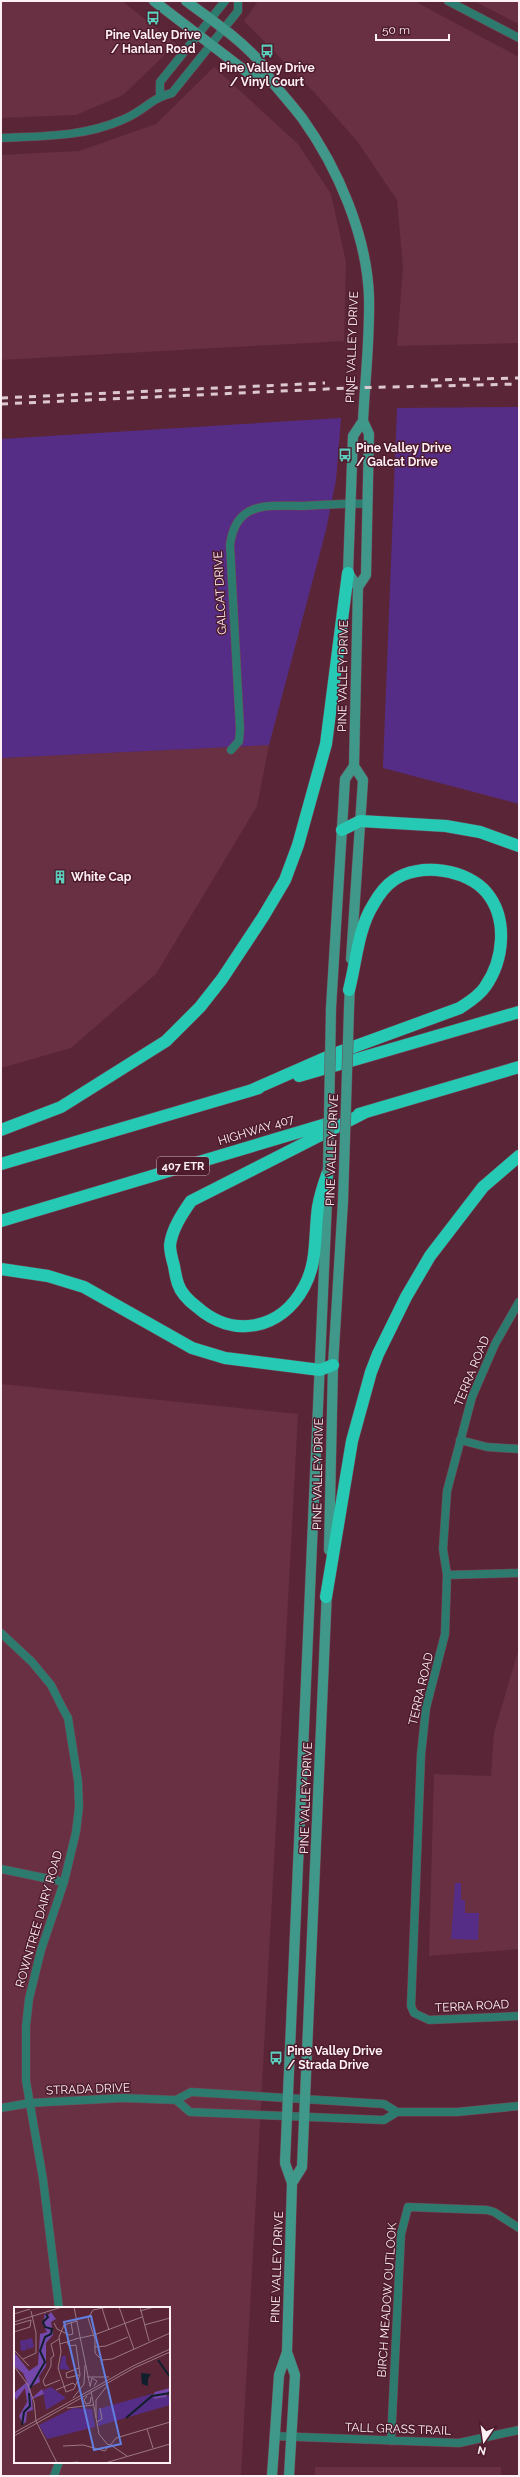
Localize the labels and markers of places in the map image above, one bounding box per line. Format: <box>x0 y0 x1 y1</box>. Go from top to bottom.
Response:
bus stop icon: Pine Valley Drive / Hanlan Road <box>145 10 161 26</box>
place label: Pine Valley Drive / Hanlan Road <box>105 28 201 56</box>
bus stop icon: Pine Valley Drive / Vinyl Court <box>259 43 275 59</box>
place label: Pine Valley Drive / Vinyl Court <box>219 61 315 89</box>
place label: Pine Valley Drive / Galcat Drive <box>356 441 451 469</box>
bus stop icon: Pine Valley Drive / Galcat Drive <box>337 447 353 463</box>
building icon: White Cap <box>52 869 68 885</box>
place label: White Cap <box>71 870 132 884</box>
place label: Pine Valley Drive / Strada Drive <box>287 2044 382 2072</box>
bus stop icon: Pine Valley Drive / Strada Drive <box>268 2050 284 2066</box>

